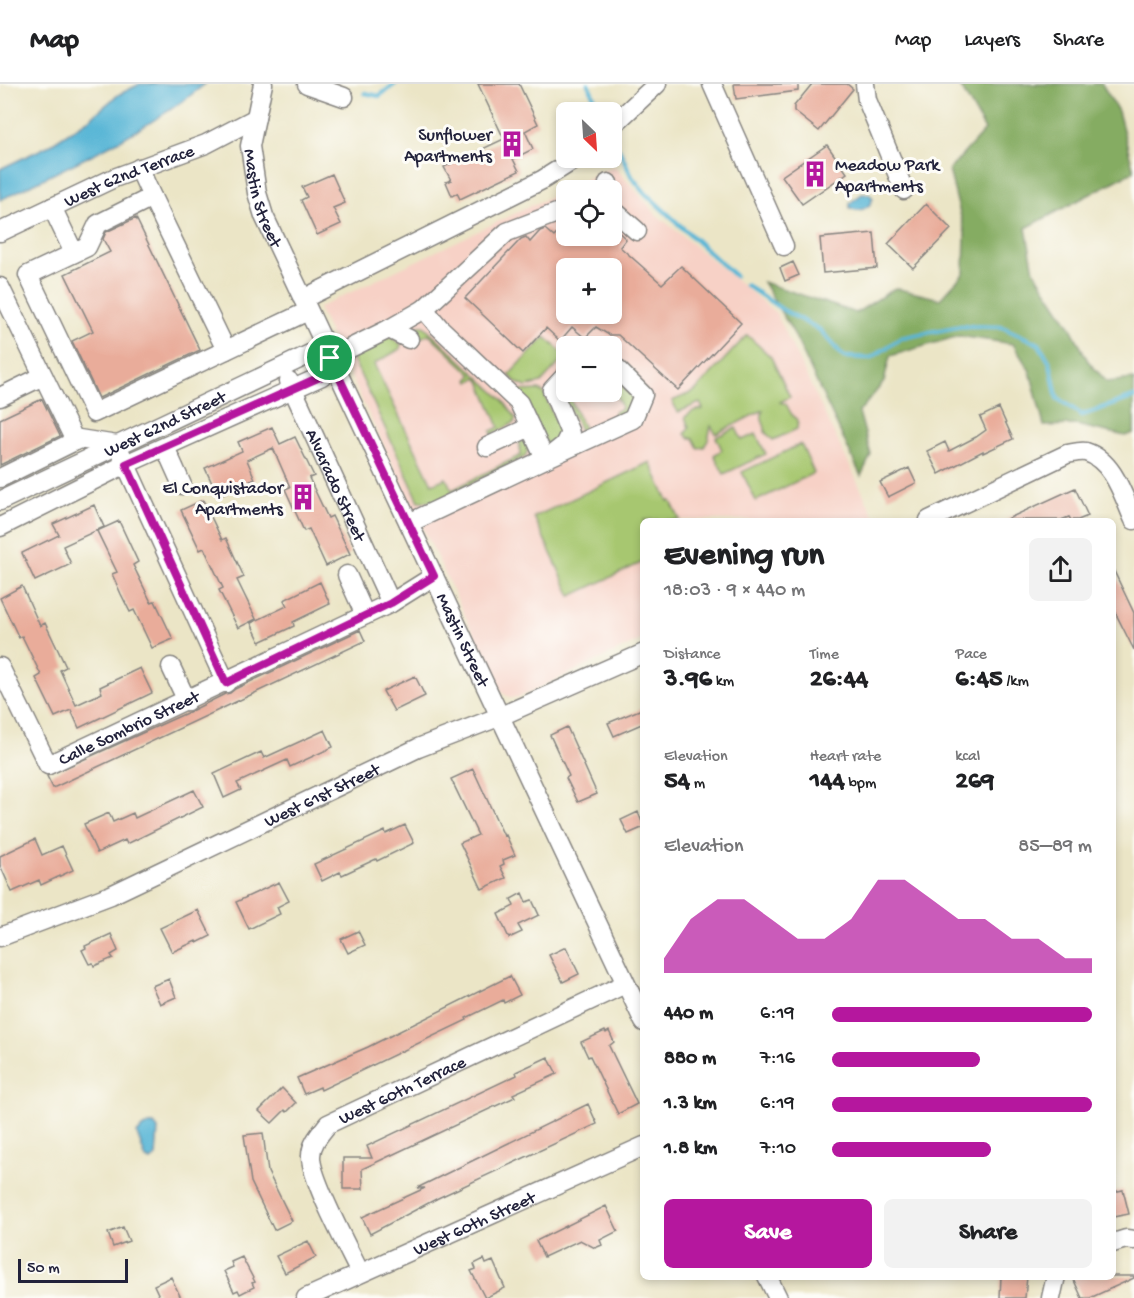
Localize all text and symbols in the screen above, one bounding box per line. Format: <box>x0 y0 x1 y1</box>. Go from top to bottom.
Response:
text: Map <box>30 25 79 58</box>
text: Map <box>895 29 931 54</box>
text: Layers <box>964 29 1020 54</box>
text: Share <box>1053 29 1104 54</box>
north arrow <box>556 102 622 168</box>
map controls <box>556 102 622 402</box>
place label: Sunflower Apartments <box>404 126 494 168</box>
building icon: Sunflower Apartments <box>497 129 527 159</box>
street label: West 62nd Terrace <box>61 141 198 213</box>
street label: Mastin Street <box>238 148 286 253</box>
place label: Meadow Park Apartments <box>835 156 941 198</box>
building icon: Meadow Park Apartments <box>800 159 830 189</box>
button: locate <box>556 180 622 246</box>
button: + <box>556 258 622 324</box>
pin <box>304 332 355 383</box>
button: − <box>556 336 622 402</box>
icon: arrive <box>313 341 346 374</box>
street label: West 62nd Street <box>101 387 231 463</box>
street label: Alvarado Street <box>300 426 370 547</box>
place label: El Conquistador Apartments <box>163 479 285 521</box>
building icon: El Conquistador Apartments <box>288 482 318 512</box>
text: Evening run <box>664 538 824 576</box>
button: share <box>1029 538 1092 601</box>
text: 18:03 · 9 × 440 m <box>664 580 805 603</box>
street label: Mastin Street <box>430 590 493 692</box>
text: Distance <box>664 646 721 665</box>
text: Time <box>810 646 839 665</box>
text: Pace <box>955 646 987 665</box>
text: 3.96 <box>664 665 712 696</box>
text: 26:44 <box>810 665 868 696</box>
text: 6:45 <box>955 665 1003 696</box>
text: km <box>712 673 734 692</box>
text: /km <box>1003 673 1029 692</box>
street label: Calle Sombrio Street <box>56 686 205 772</box>
text: Elevation <box>664 748 728 767</box>
text: Heart rate <box>810 748 881 767</box>
text: kcal <box>955 748 980 767</box>
street label: West 61st Street <box>261 759 385 833</box>
text: 54 <box>664 767 690 798</box>
text: 144 <box>810 767 845 798</box>
text: 269 <box>955 767 994 798</box>
text: m <box>690 775 705 794</box>
text: bpm <box>845 775 876 794</box>
text: Elevation <box>664 836 744 859</box>
text: 85–89 m <box>1018 836 1092 859</box>
text: 440 m <box>664 1003 713 1026</box>
text: 6:19 <box>760 1003 795 1026</box>
text: 880 m <box>664 1048 716 1071</box>
text: 7:16 <box>760 1048 795 1071</box>
street label: West 60th Terrace <box>336 1052 470 1130</box>
text: 1.3 km <box>664 1093 717 1116</box>
text: 6:19 <box>760 1093 795 1116</box>
text: 1.8 km <box>664 1138 717 1161</box>
text: 7:10 <box>760 1138 796 1161</box>
street label: West 60th Street <box>411 1188 541 1261</box>
button: Save <box>664 1199 872 1268</box>
button: Share <box>884 1199 1092 1268</box>
scale bar <box>18 1256 128 1284</box>
text: 50 m <box>27 1260 60 1279</box>

